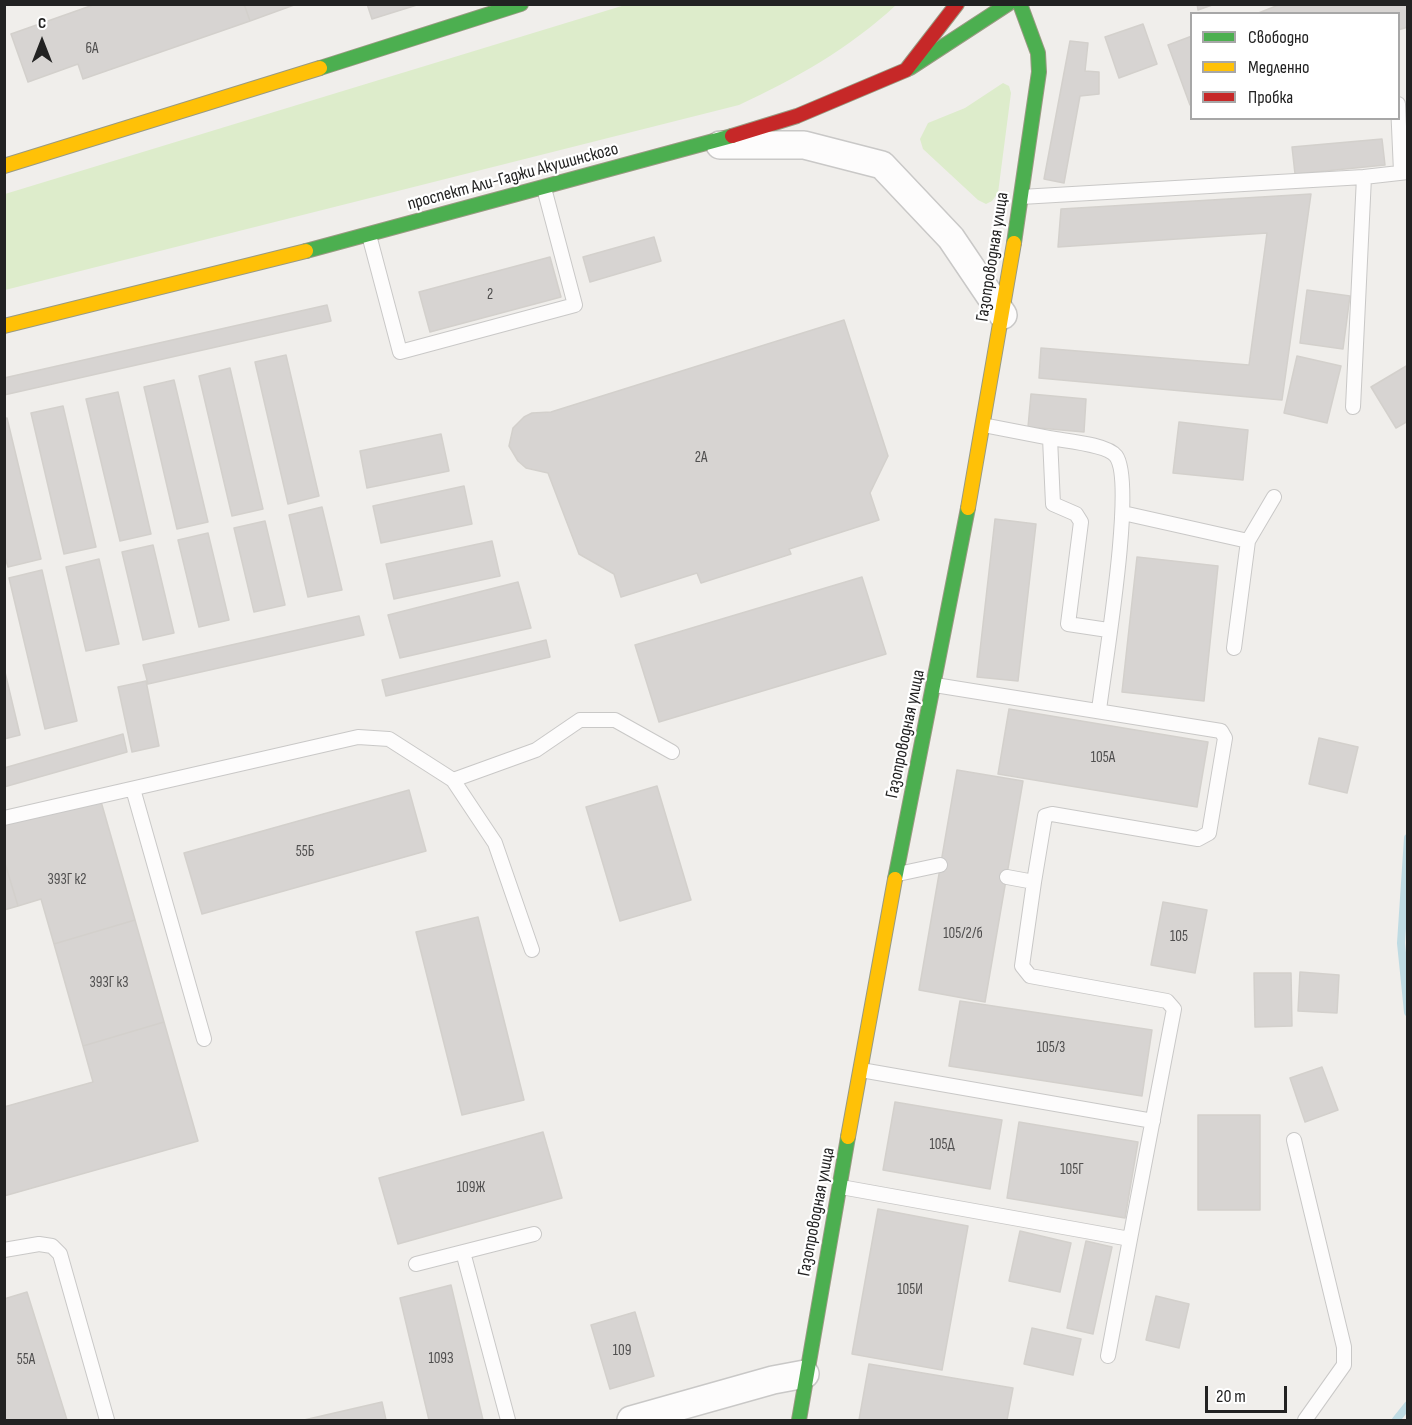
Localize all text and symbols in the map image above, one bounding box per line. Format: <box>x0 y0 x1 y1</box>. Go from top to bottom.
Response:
north arrow <box>12 12 72 72</box>
legend <box>1190 12 1400 120</box>
text: С <box>38 14 46 33</box>
text: Свободно <box>1248 27 1309 48</box>
house number: 6А <box>86 40 98 58</box>
text: Медленно <box>1248 57 1310 78</box>
text: Пробка <box>1248 87 1293 108</box>
street label: проспект Али-Гаджи Акушинского <box>405 138 621 216</box>
street label: Газопроводная улица <box>972 191 1014 323</box>
house number: 2 <box>487 286 493 304</box>
house number: 2А <box>695 449 707 467</box>
street label: Газопроводная улица <box>882 668 930 800</box>
house number: 105А <box>1091 749 1115 767</box>
house number: 55Б <box>296 843 314 861</box>
house number: 393Г к2 <box>48 871 86 889</box>
house number: 105/2/б <box>943 925 983 943</box>
house number: 105 <box>1170 928 1188 946</box>
house number: 393Г к3 <box>90 974 128 992</box>
house number: 105/3 <box>1037 1039 1065 1057</box>
house number: 105Д <box>929 1136 955 1154</box>
street label: Газопроводная улица <box>794 1146 840 1278</box>
house number: 105Г <box>1060 1161 1084 1179</box>
house number: 109Ж <box>457 1179 485 1197</box>
house number: 105И <box>897 1281 923 1299</box>
house number: 109 <box>613 1342 631 1360</box>
house number: 109З <box>428 1350 454 1368</box>
house number: 55А <box>17 1351 35 1369</box>
scale bar <box>1208 1374 1290 1412</box>
text: 20 m <box>1216 1386 1246 1407</box>

